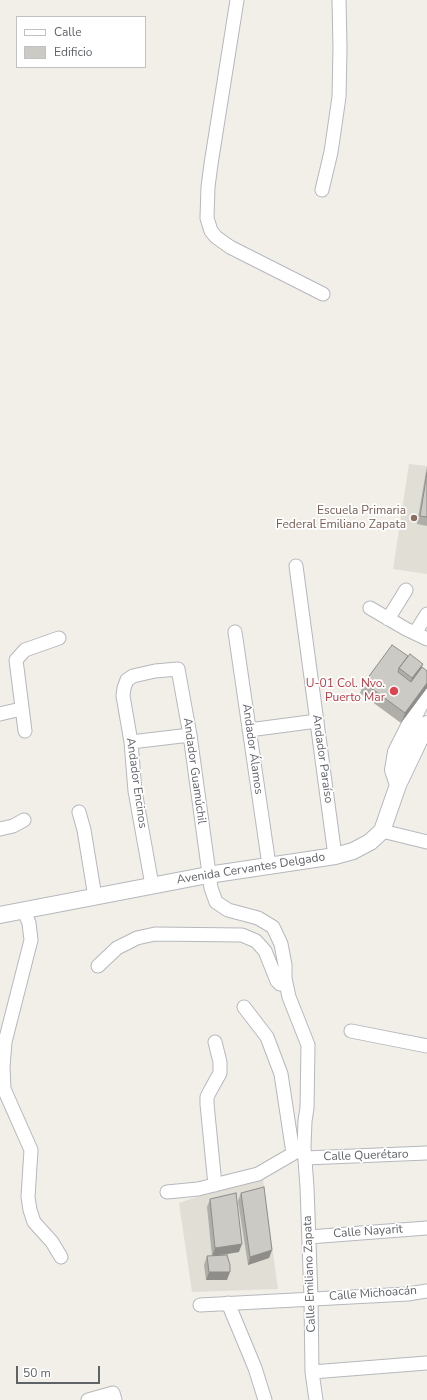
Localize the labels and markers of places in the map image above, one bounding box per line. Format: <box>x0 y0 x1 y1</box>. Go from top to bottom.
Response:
place label: Escuela Primaria Federal Emiliano Zapata <box>276 504 406 532</box>
marker: Escuela Primaria Federal Emiliano Zapata <box>409 513 419 523</box>
place label: U-01 Col. Nvo. Puerto Mar <box>306 677 385 705</box>
marker: U-01 Col. Nvo. Puerto Mar <box>388 685 400 697</box>

